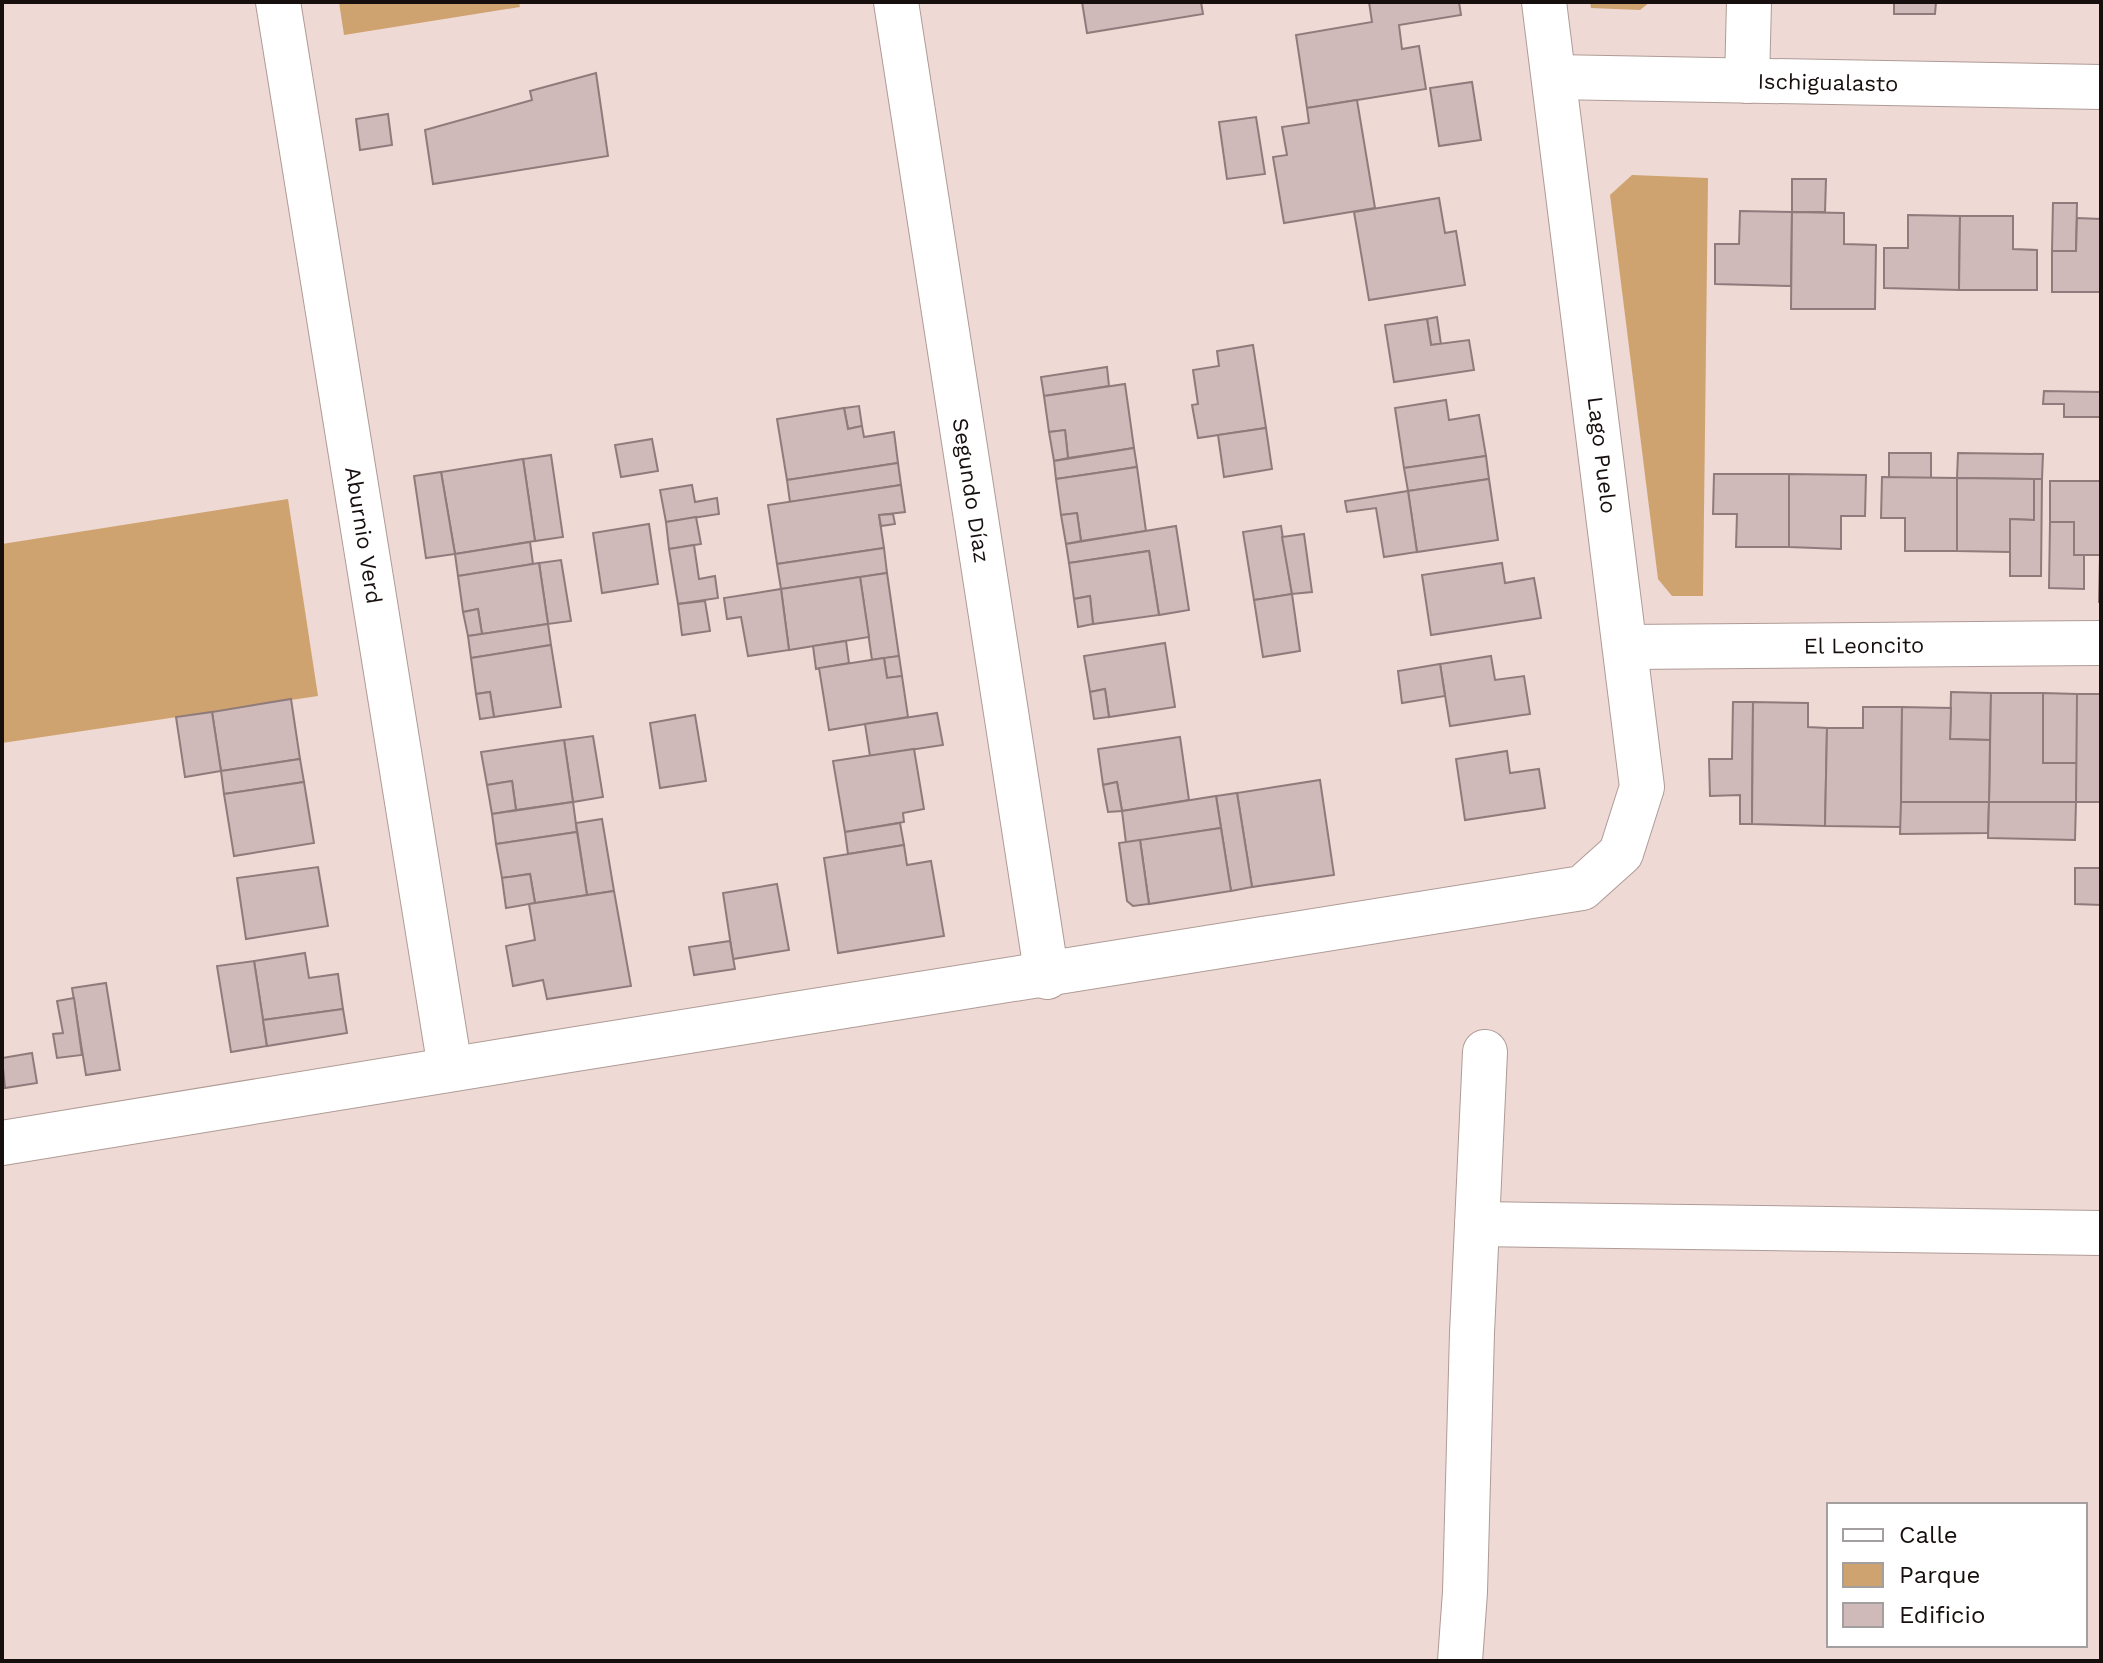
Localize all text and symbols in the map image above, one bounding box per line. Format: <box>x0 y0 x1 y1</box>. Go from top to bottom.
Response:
street label: Ischigualasto <box>1757 68 1899 96</box>
street label: Lago Puelo <box>1582 395 1622 515</box>
street label: Segundo Díaz <box>948 416 995 564</box>
street label: Aburnio Verd <box>341 465 387 606</box>
street label: El Leoncito <box>1804 632 1924 658</box>
legend <box>1827 1503 2087 1647</box>
text: Calle <box>1899 1521 1958 1549</box>
text: Parque <box>1899 1561 1980 1589</box>
text: Edificio <box>1899 1601 1985 1629</box>

